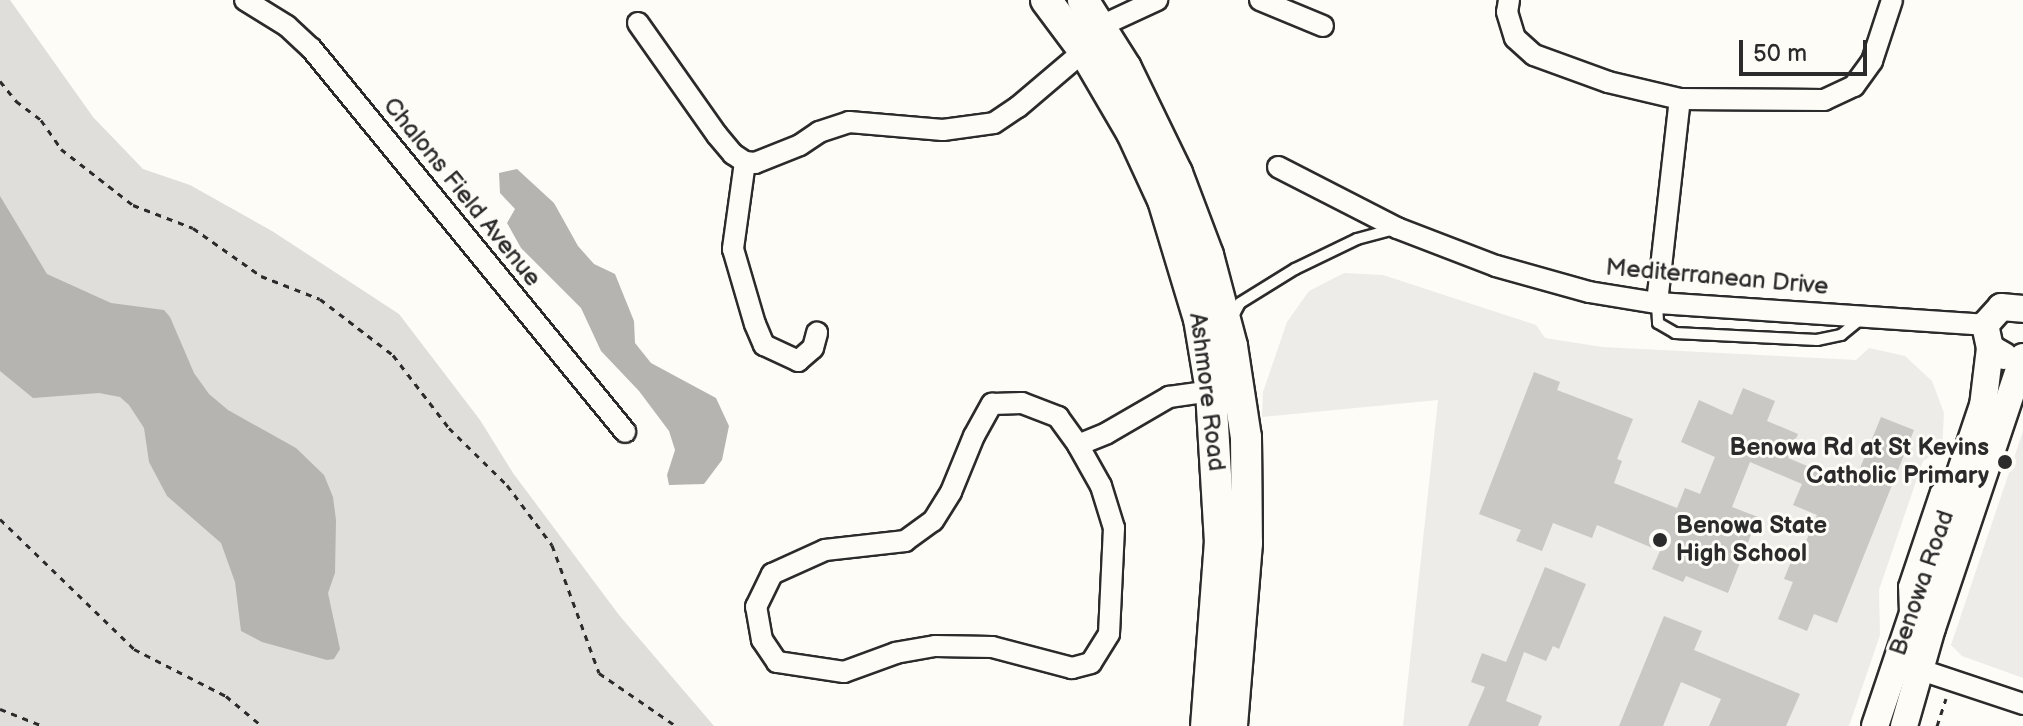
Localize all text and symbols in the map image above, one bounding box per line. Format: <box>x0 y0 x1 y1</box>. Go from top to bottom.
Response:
scale bar <box>1743 24 1871 74</box>
text: 50 m <box>1753 39 1807 68</box>
street label: Chalons Field Avenue <box>377 92 547 292</box>
street label: Mediterranean Drive <box>1604 253 1830 301</box>
street label: Ashmore Road <box>1183 311 1231 473</box>
place label: Benowa Rd at St Kevins Catholic Primary <box>1730 434 1989 490</box>
marker: Benowa Rd at St Kevins Catholic Primary <box>1996 453 2014 471</box>
street label: Benowa Road <box>1884 507 1960 659</box>
place label: Benowa State High School <box>1676 512 1827 568</box>
marker: Benowa State High School <box>1651 531 1669 549</box>

